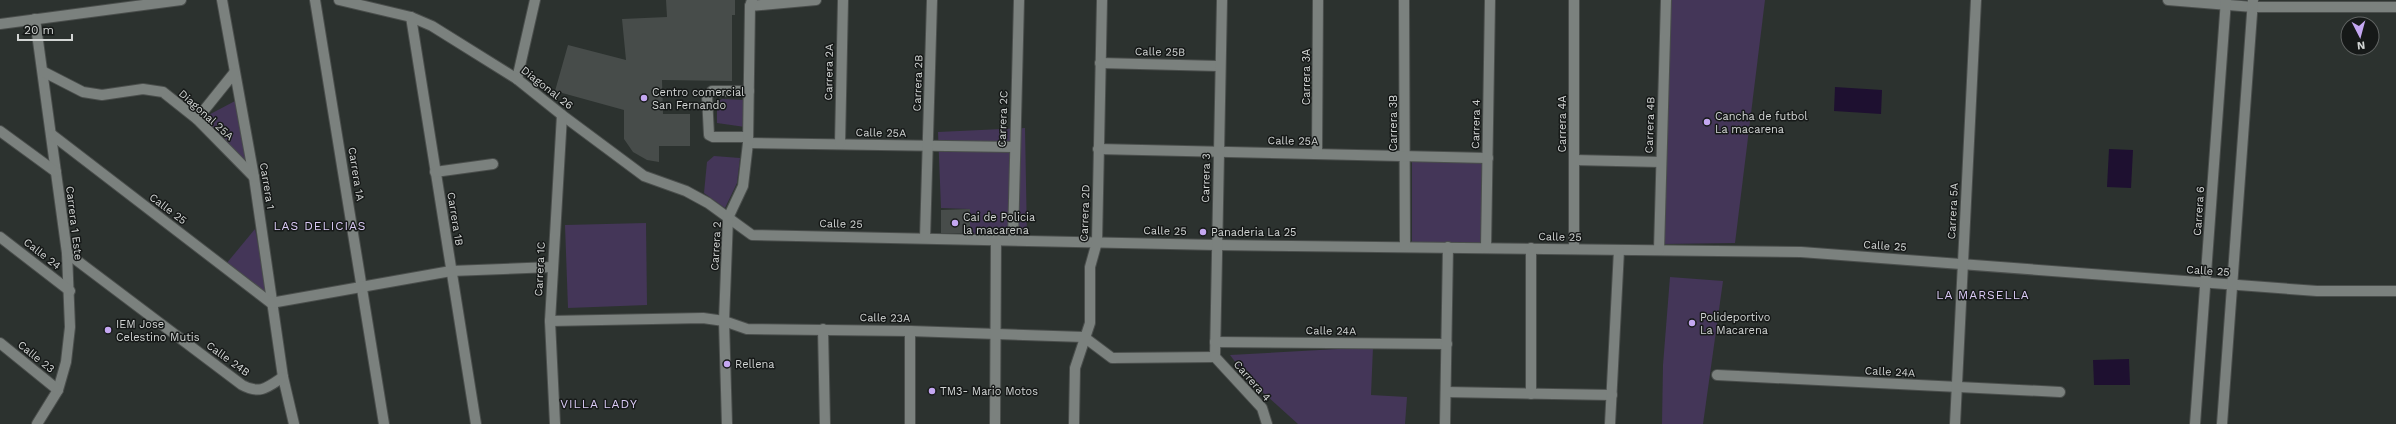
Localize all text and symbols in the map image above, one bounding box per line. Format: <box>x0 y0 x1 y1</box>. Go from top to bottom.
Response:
scale bar <box>18 16 72 42</box>
north arrow <box>2340 16 2380 56</box>
text: 20 m <box>24 23 54 37</box>
text: N <box>2356 39 2366 52</box>
street label: Carrera 2A <box>822 44 836 100</box>
street label: Calle 25B <box>1135 45 1185 59</box>
street label: Carrera 3A <box>1300 49 1313 105</box>
street label: Carrera 2B <box>911 55 925 111</box>
street label: Diagonal 26 <box>518 64 576 113</box>
place label: Centro comercial San Fernando <box>652 86 745 112</box>
street label: Diagonal 25A <box>176 87 236 143</box>
street label: Carrera 2C <box>996 90 1011 148</box>
marker: Centro comercial San Fernando <box>639 93 649 103</box>
street label: Carrera 3B <box>1387 95 1400 151</box>
street label: Carrera 4A <box>1556 96 1569 152</box>
street label: Carrera 4B <box>1643 96 1657 154</box>
street label: Carrera 4 <box>1469 99 1483 149</box>
place label: Cancha de futbol La macarena <box>1715 110 1808 136</box>
marker: Cancha de futbol La macarena <box>1702 117 1712 127</box>
street label: Calle 25A <box>856 126 906 140</box>
street label: Calle 25A <box>1268 134 1318 148</box>
street label: Carrera 1A <box>345 146 367 202</box>
street label: Carrera 3 <box>1199 153 1213 203</box>
street label: Carrera 1 <box>257 162 277 210</box>
street label: Carrera 5A <box>1945 182 1961 240</box>
street label: Carrera 2D <box>1078 184 1092 242</box>
street label: Carrera 1 Este <box>63 185 85 261</box>
street label: Carrera 6 <box>2191 185 2207 236</box>
street label: Calle 25 <box>147 191 189 227</box>
street label: Carrera 1B <box>444 191 466 247</box>
place label: Cai de Policia la macarena <box>963 211 1035 237</box>
street label: Calle 25 <box>819 217 863 231</box>
marker: Cai de Policia la macarena <box>950 218 960 228</box>
district label: LAS DELICIAS <box>273 219 367 233</box>
street label: Carrera 2 <box>708 221 724 271</box>
street label: Calle 25 <box>1143 224 1187 238</box>
place label: Panaderia La 25 <box>1211 226 1296 239</box>
marker: Panaderia La 25 <box>1198 227 1208 237</box>
street label: Calle 25 <box>1538 230 1582 244</box>
street label: Calle 24 <box>21 236 63 273</box>
street label: Calle 25 <box>1863 238 1907 254</box>
street label: Carrera 1C <box>532 241 548 297</box>
street label: Calle 25 <box>2186 263 2230 279</box>
district label: LA MARSELLA <box>1936 288 2030 302</box>
street label: Calle 23A <box>860 311 910 325</box>
place label: Polideportivo La Macarena <box>1700 311 1770 337</box>
place label: IEM Jose Celestino Mutis <box>116 318 200 344</box>
marker: Polideportivo La Macarena <box>1687 318 1697 328</box>
street label: Calle 24A <box>1306 324 1356 338</box>
marker: IEM Jose Celestino Mutis <box>103 325 113 335</box>
street label: Calle 23 <box>15 338 57 376</box>
street label: Calle 24B <box>204 339 252 379</box>
place label: Rellena <box>735 358 775 371</box>
street label: Carrera 4 <box>1231 358 1273 404</box>
marker: Rellena <box>722 359 732 369</box>
street label: Calle 24A <box>1864 364 1916 380</box>
place label: TM3- Mario Motos <box>940 385 1038 398</box>
marker: TM3- Mario Motos <box>927 386 937 396</box>
district label: VILLA LADY <box>560 397 638 411</box>

